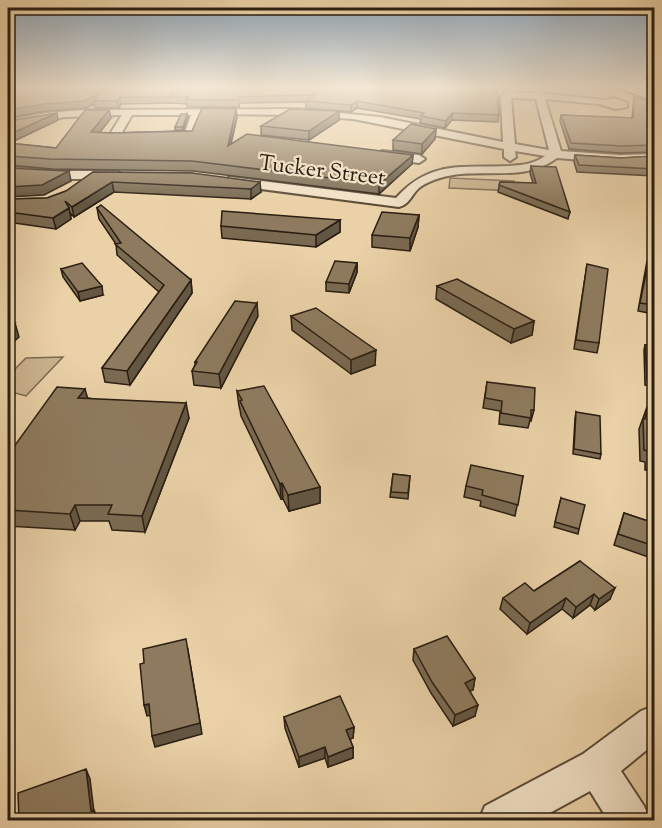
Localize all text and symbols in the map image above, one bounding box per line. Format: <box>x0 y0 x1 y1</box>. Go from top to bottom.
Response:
street label: Tucker Street <box>257 148 388 196</box>

